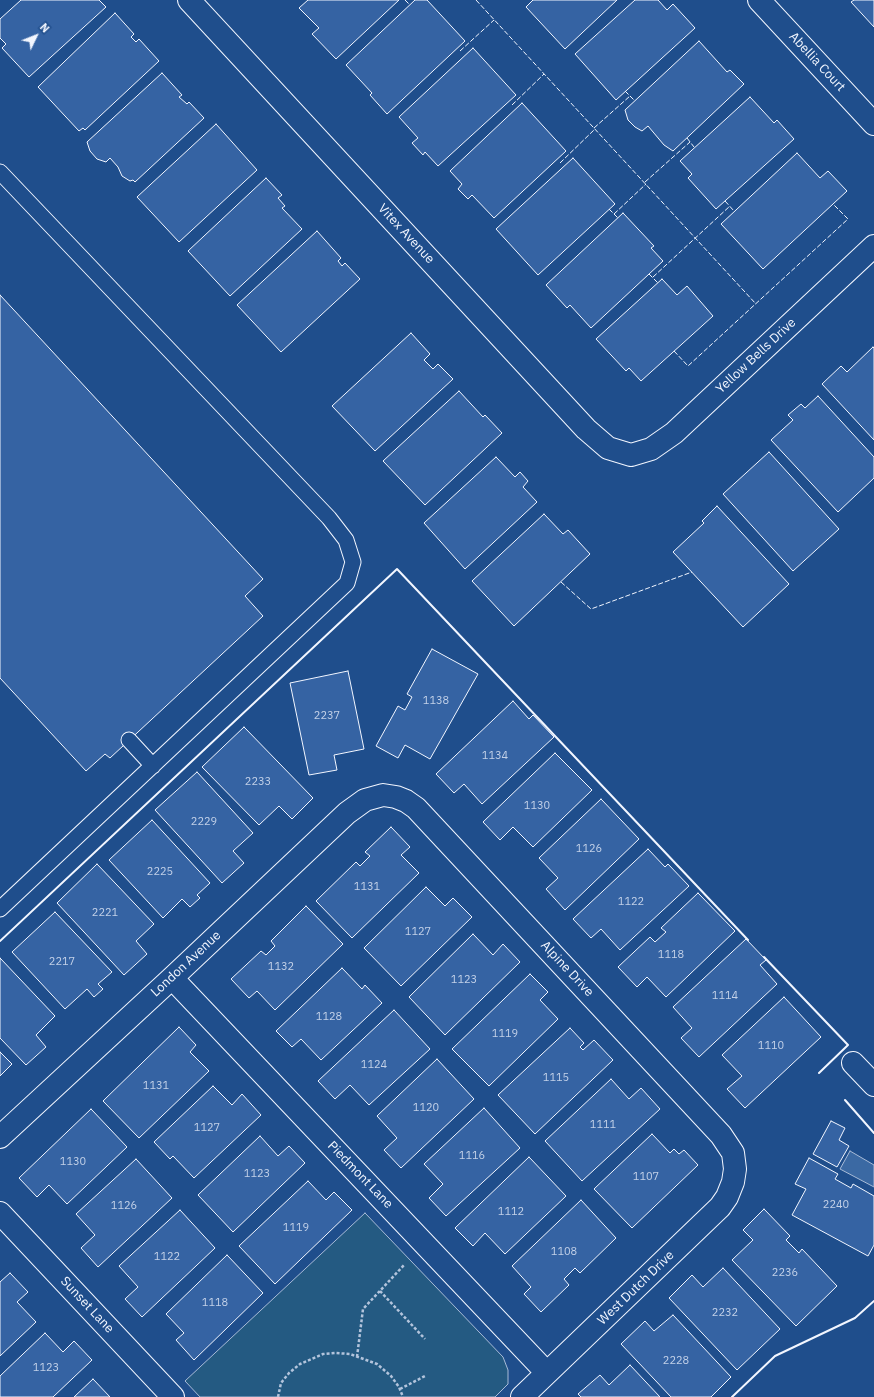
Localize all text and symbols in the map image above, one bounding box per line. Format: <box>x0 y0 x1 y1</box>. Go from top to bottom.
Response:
north arrow <box>16 16 56 56</box>
text: N <box>37 20 53 36</box>
street label: Abellia Court <box>786 29 848 95</box>
street label: Vitex Avenue <box>374 201 438 267</box>
street label: Yellow Bells Drive <box>713 315 799 397</box>
house number: 1138 <box>423 694 449 708</box>
house number: 2237 <box>314 709 340 723</box>
house number: 1134 <box>482 749 508 763</box>
house number: 2233 <box>245 775 271 789</box>
house number: 1130 <box>524 799 550 813</box>
house number: 2229 <box>191 815 217 829</box>
house number: 1126 <box>576 842 602 856</box>
house number: 2225 <box>147 865 173 879</box>
house number: 1131 <box>354 880 380 894</box>
house number: 1122 <box>618 895 644 909</box>
house number: 2221 <box>92 906 118 920</box>
house number: 1127 <box>405 925 431 939</box>
street label: London Avenue <box>148 928 224 1000</box>
street label: Alpine Drive <box>537 938 597 1000</box>
house number: 1118 <box>658 948 684 962</box>
house number: 2217 <box>49 955 75 969</box>
house number: 1132 <box>268 960 294 974</box>
house number: 1123 <box>451 973 477 987</box>
house number: 1114 <box>712 989 738 1003</box>
house number: 1128 <box>316 1010 342 1024</box>
house number: 1119 <box>492 1027 518 1041</box>
house number: 1110 <box>758 1039 784 1053</box>
house number: 1124 <box>361 1058 387 1072</box>
house number: 1115 <box>543 1071 569 1085</box>
house number: 1131 <box>143 1079 169 1093</box>
house number: 1120 <box>413 1101 439 1115</box>
house number: 1111 <box>590 1118 616 1132</box>
house number: 1127 <box>194 1121 220 1135</box>
street label: Piedmont Lane <box>324 1138 396 1212</box>
house number: 1116 <box>459 1149 485 1163</box>
house number: 1130 <box>60 1155 86 1169</box>
house number: 1123 <box>244 1167 270 1181</box>
house number: 1107 <box>633 1170 659 1184</box>
house number: 2240 <box>823 1198 849 1212</box>
house number: 1126 <box>111 1199 137 1213</box>
house number: 1112 <box>498 1205 524 1219</box>
house number: 1119 <box>283 1221 309 1235</box>
house number: 1108 <box>551 1245 577 1259</box>
street label: West Dutch Drive <box>595 1248 677 1328</box>
house number: 1122 <box>154 1250 180 1264</box>
house number: 2236 <box>772 1266 798 1280</box>
street label: Sunset Lane <box>57 1274 117 1336</box>
house number: 1118 <box>202 1296 228 1310</box>
house number: 2232 <box>712 1306 738 1320</box>
house number: 2228 <box>663 1354 689 1368</box>
house number: 1123 <box>33 1361 59 1375</box>

